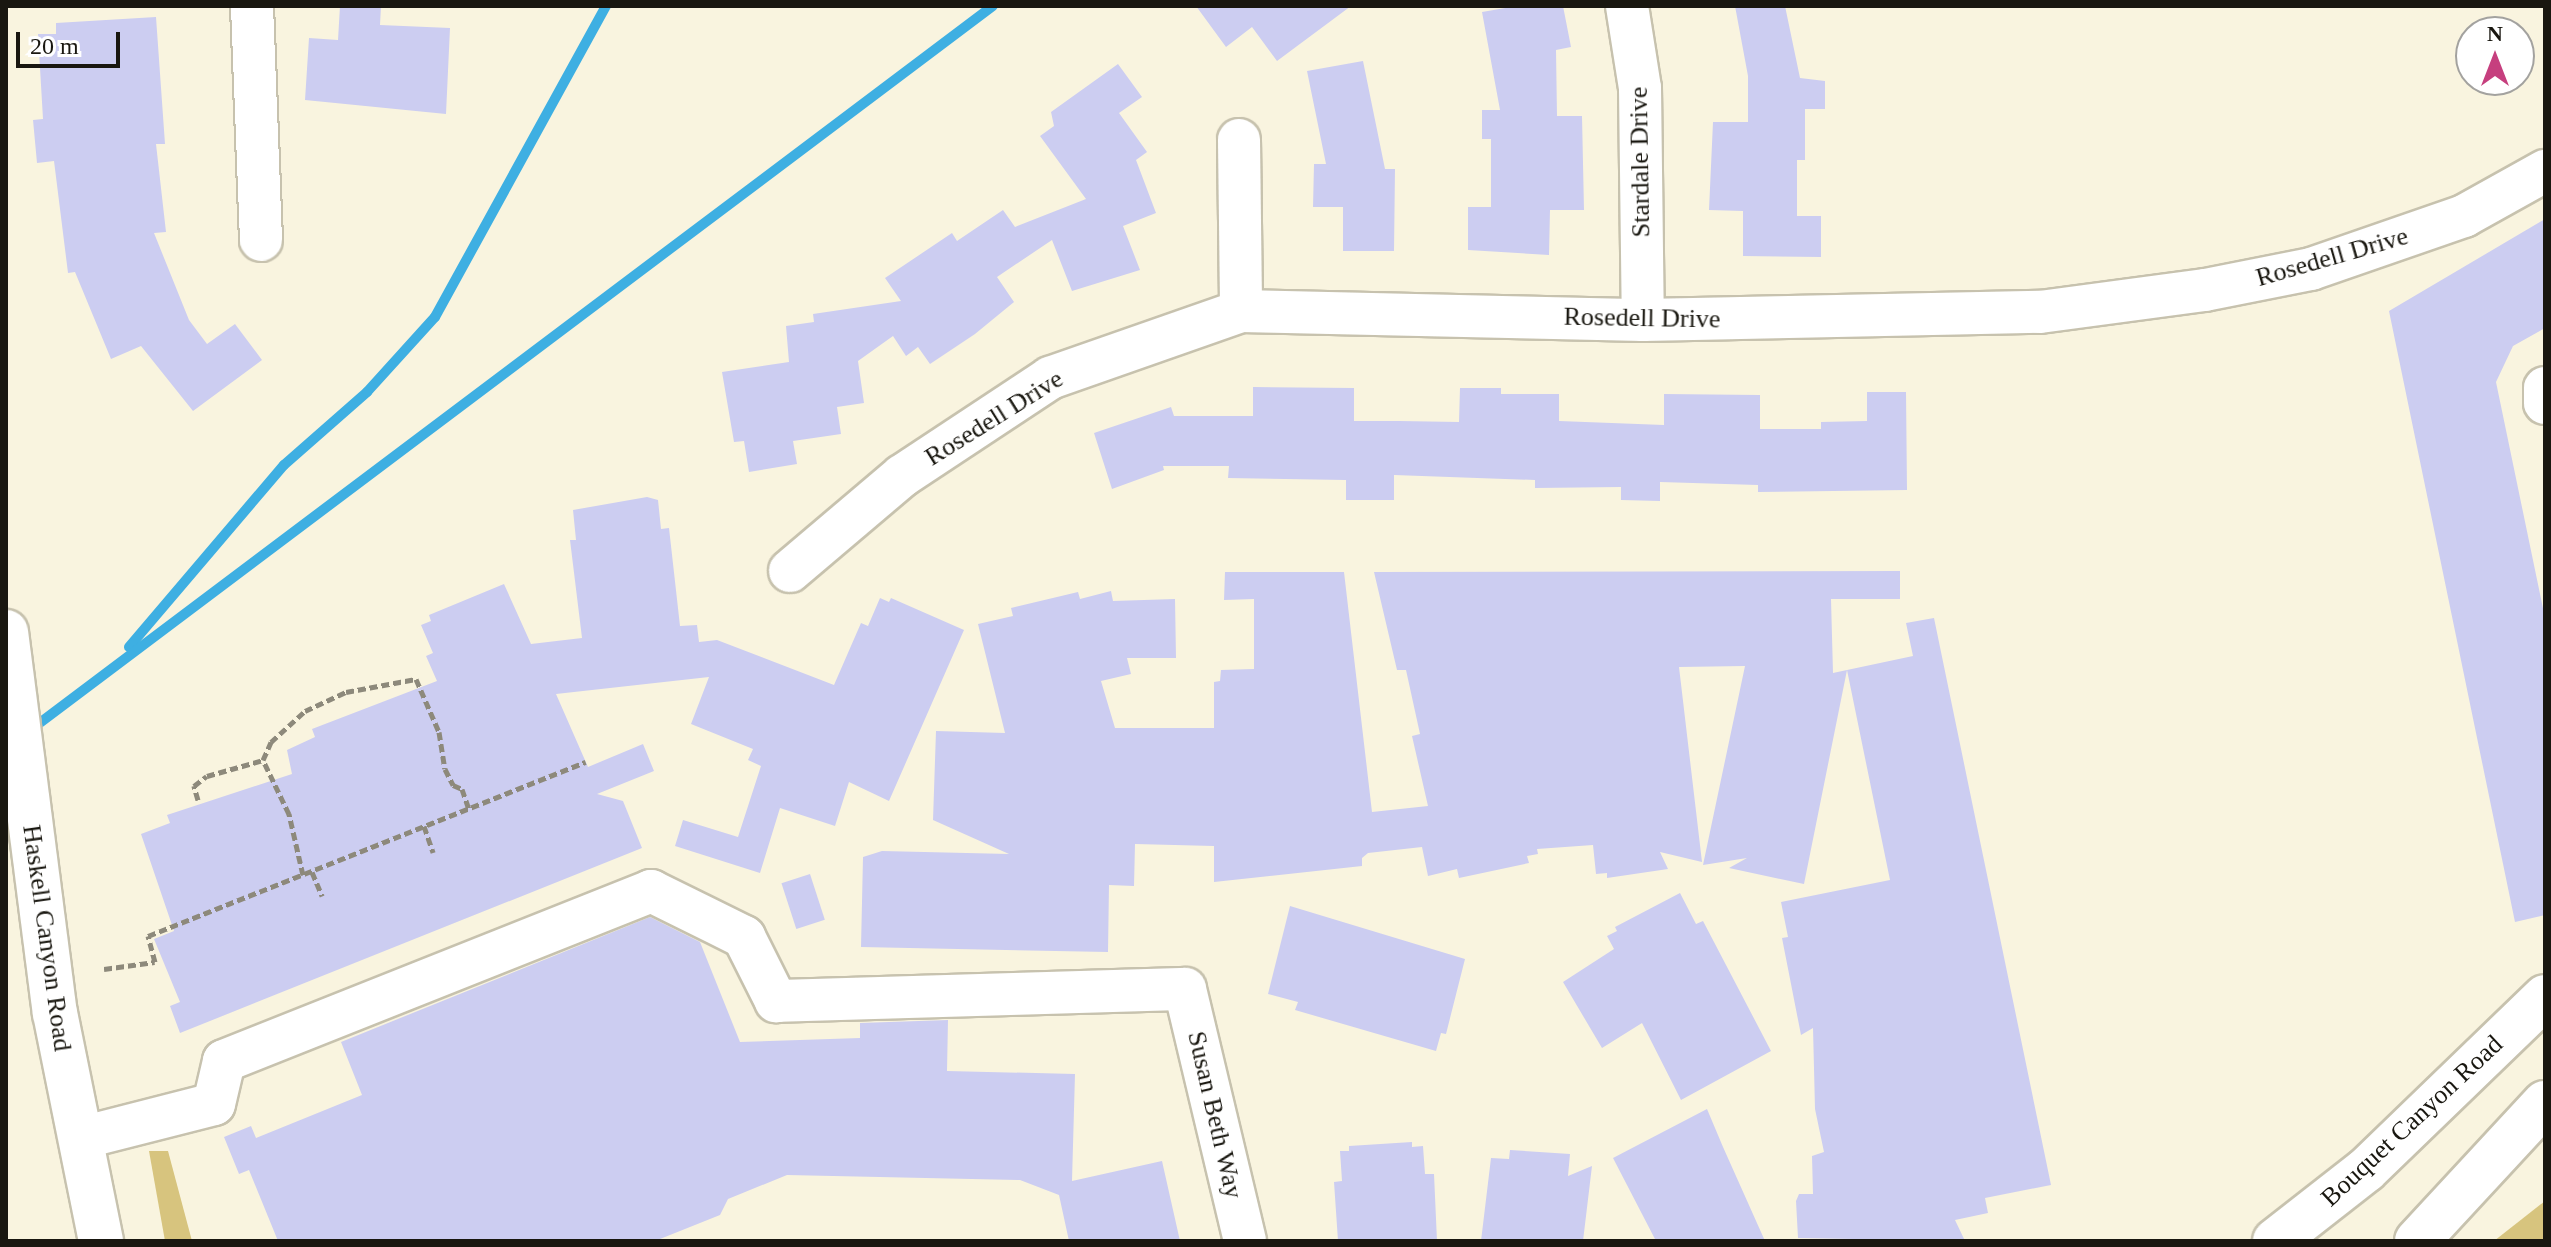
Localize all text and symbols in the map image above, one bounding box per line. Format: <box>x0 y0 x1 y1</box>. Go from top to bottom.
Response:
scale bar <box>20 16 124 66</box>
north arrow <box>2455 16 2535 96</box>
text: N <box>2487 21 2503 46</box>
text: 20 m <box>30 33 79 59</box>
street label: Stardale Drive <box>1623 86 1657 238</box>
street label: Rosedell Drive <box>2252 220 2412 294</box>
street label: Rosedell Drive <box>1563 301 1721 335</box>
street label: Rosedell Drive <box>919 363 1069 473</box>
street label: Haskell Canyon Road <box>16 823 78 1053</box>
street label: Susan Beth Way <box>1181 1028 1249 1202</box>
street label: Bouquet Canyon Road <box>2315 1029 2509 1213</box>

